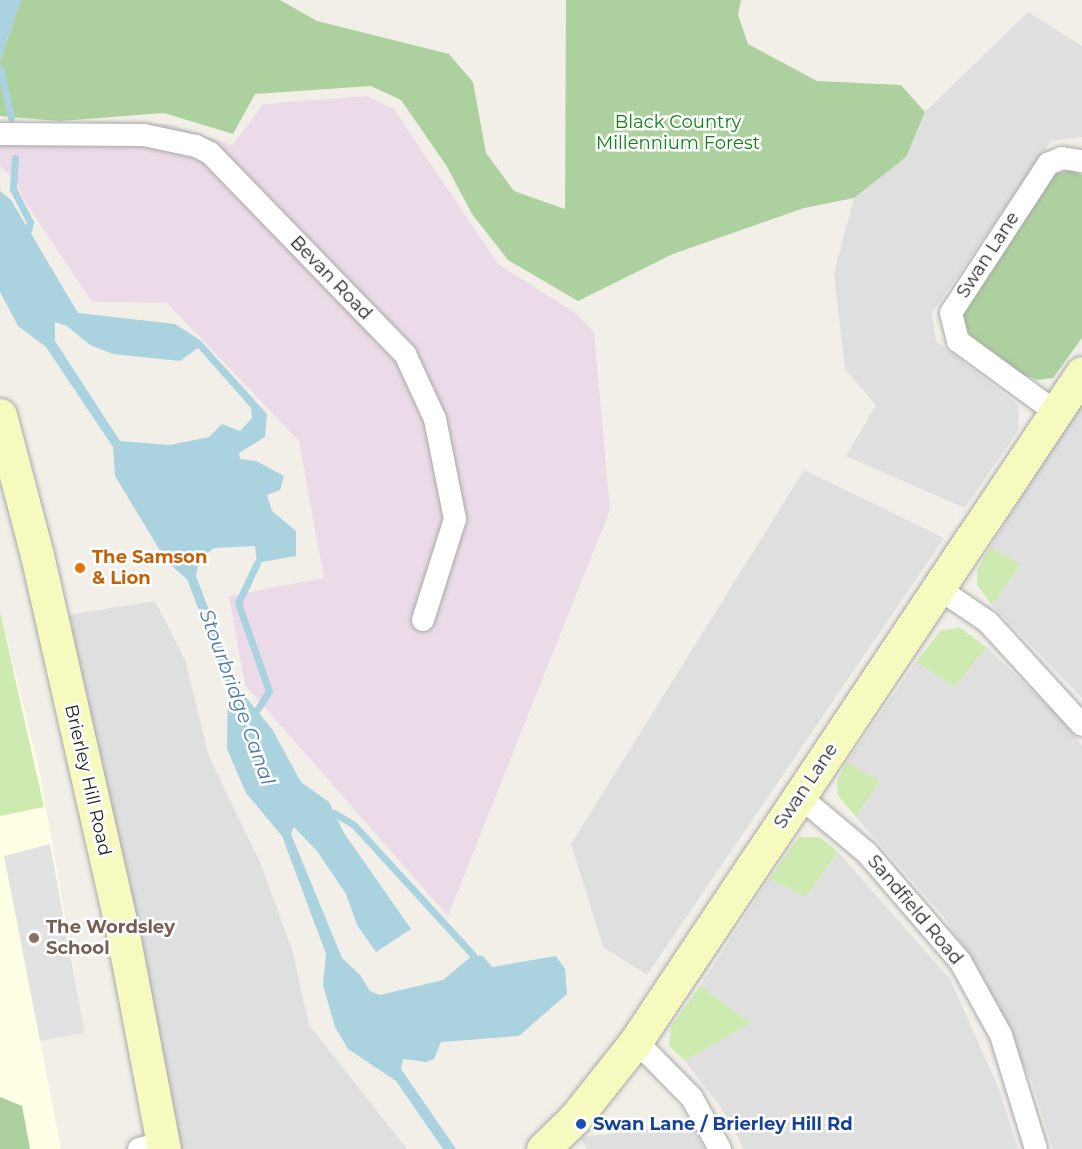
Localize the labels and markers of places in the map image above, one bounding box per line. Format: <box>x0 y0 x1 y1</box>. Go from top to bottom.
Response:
place label: The Samson & Lion <box>92 547 207 590</box>
marker: The Samson & Lion <box>73 561 87 575</box>
place label: The Wordsley School <box>46 917 175 960</box>
marker: The Wordsley School <box>27 931 41 945</box>
place label: Swan Lane / Brierley Hill Rd <box>593 1113 853 1135</box>
marker: Swan Lane / Brierley Hill Rd <box>574 1117 588 1131</box>

